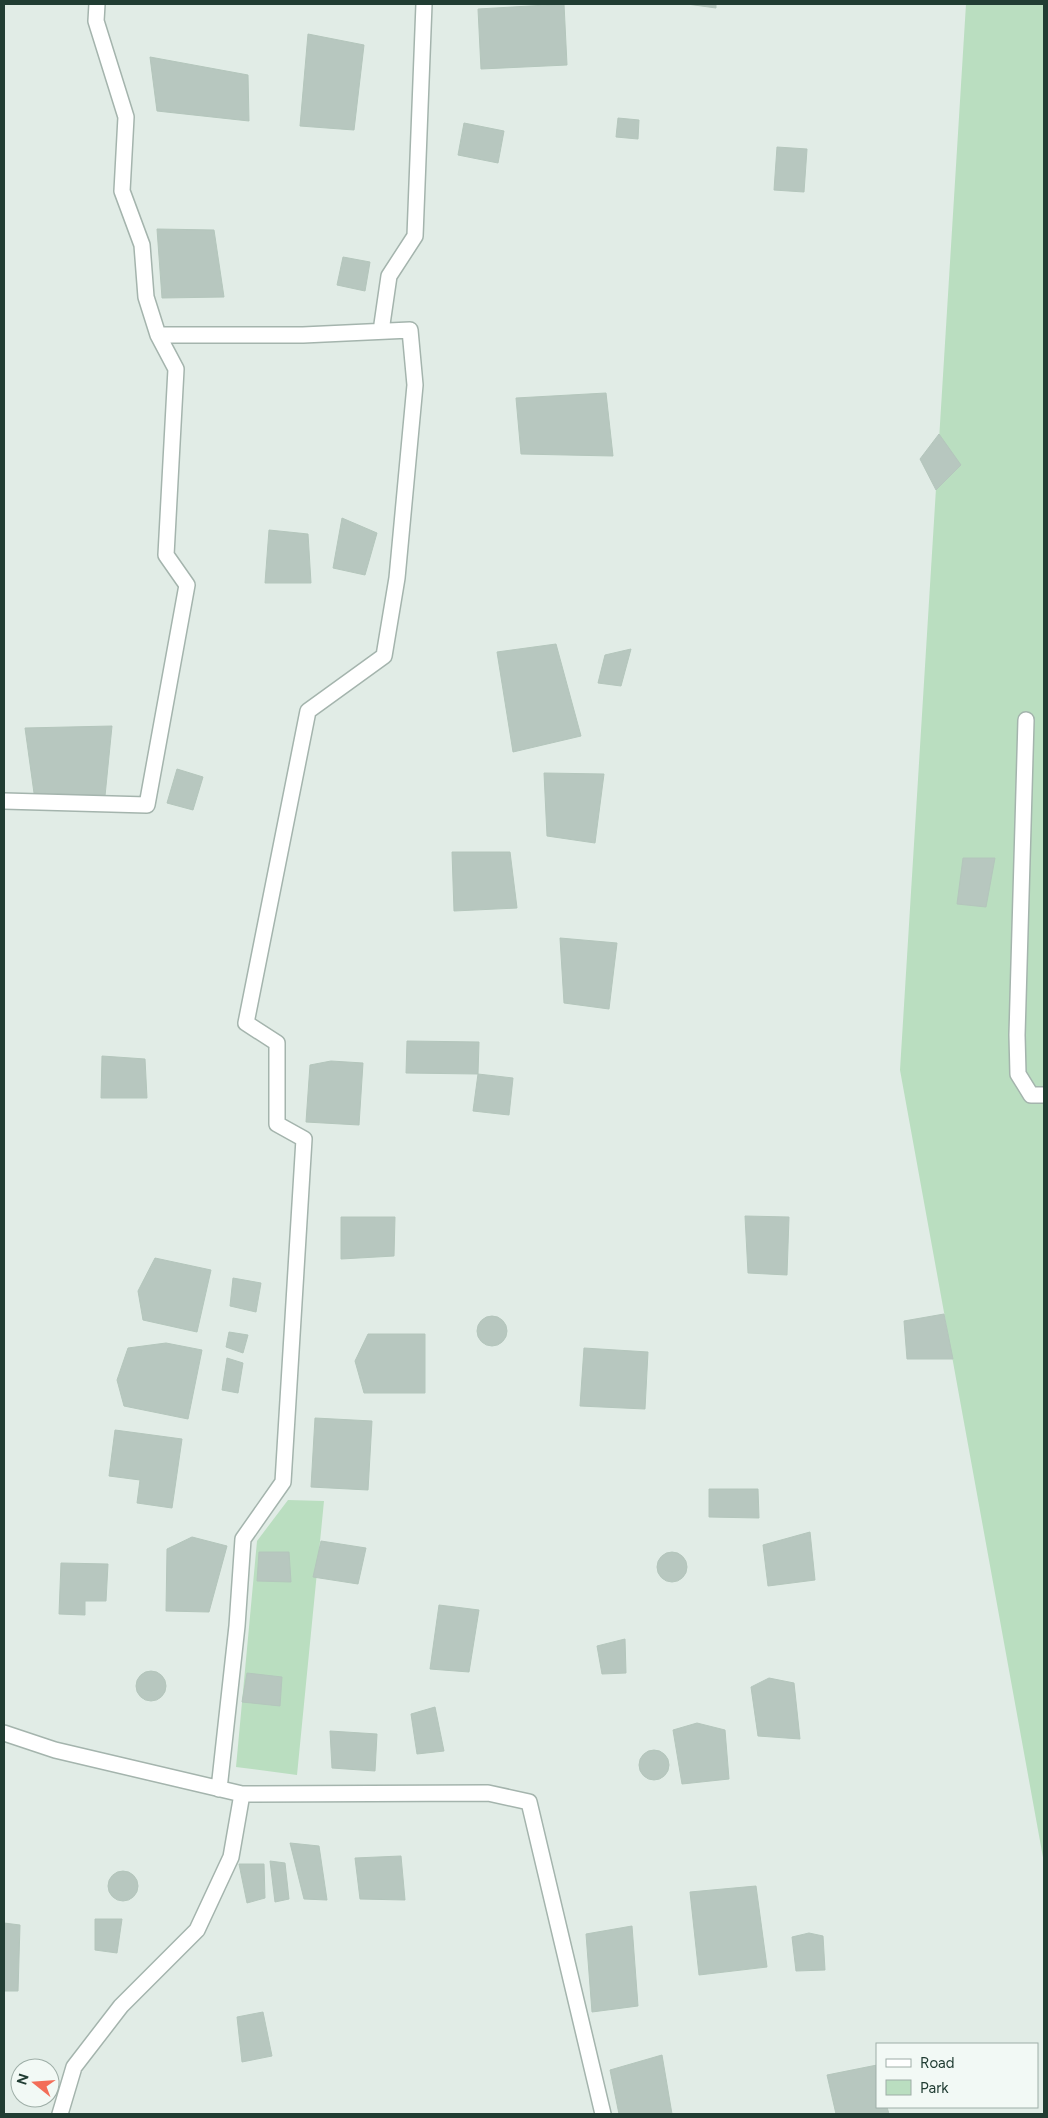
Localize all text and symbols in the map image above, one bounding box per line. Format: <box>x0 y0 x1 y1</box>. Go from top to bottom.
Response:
legend <box>876 2043 1038 2108</box>
text: Road <box>920 2054 955 2072</box>
north arrow <box>10 2058 60 2108</box>
text: N <box>13 2072 33 2087</box>
text: Park <box>920 2079 949 2097</box>

